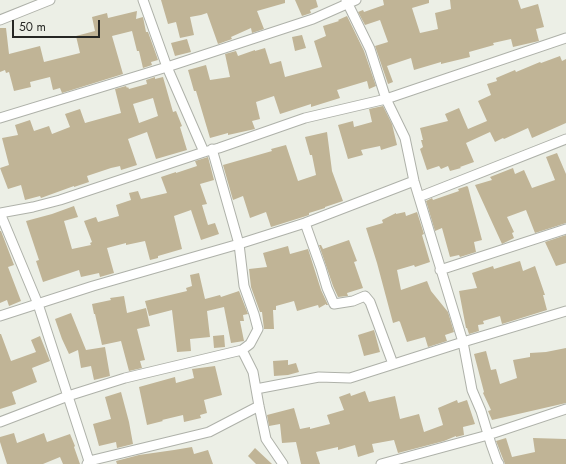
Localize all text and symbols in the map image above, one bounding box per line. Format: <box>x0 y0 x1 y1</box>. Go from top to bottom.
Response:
scale bar <box>14 12 102 38</box>
text: 50 m <box>19 18 46 36</box>

